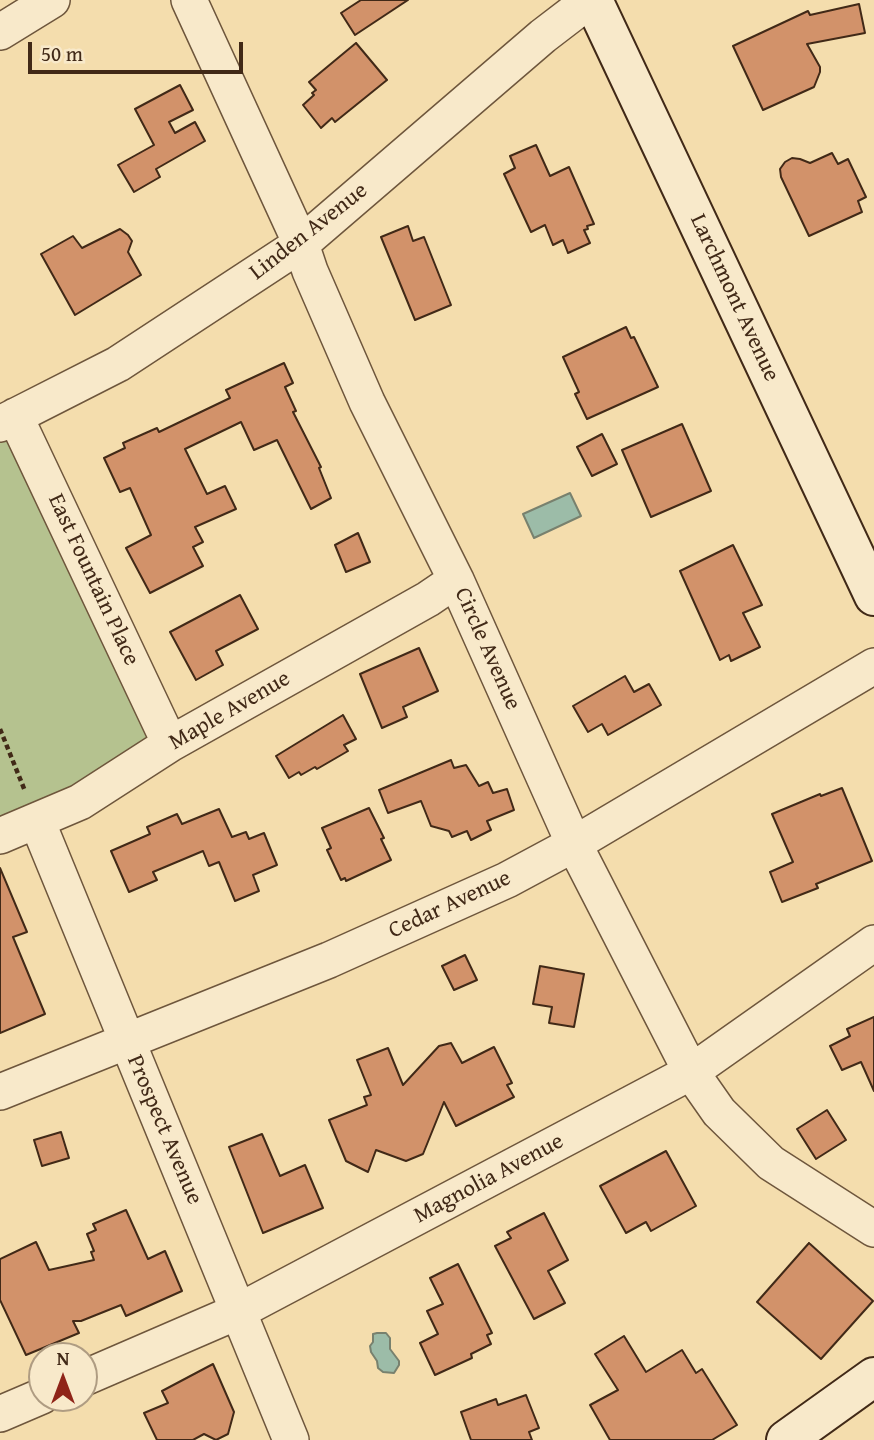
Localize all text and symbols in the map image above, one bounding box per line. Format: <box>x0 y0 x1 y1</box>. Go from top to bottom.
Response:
scale bar <box>32 28 247 72</box>
text: 50 m <box>41 38 83 69</box>
street label: Linden Avenue <box>244 177 374 287</box>
street label: Larchmont Avenue <box>683 210 785 386</box>
street label: East Fountain Place <box>41 490 145 670</box>
street label: Circle Avenue <box>448 584 526 714</box>
street label: Maple Avenue <box>165 665 295 757</box>
street label: Cedar Avenue <box>385 865 515 945</box>
street label: Prospect Avenue <box>120 1051 208 1209</box>
street label: Magnolia Avenue <box>410 1128 568 1230</box>
north arrow <box>28 1342 98 1412</box>
text: N <box>57 1344 69 1372</box>

